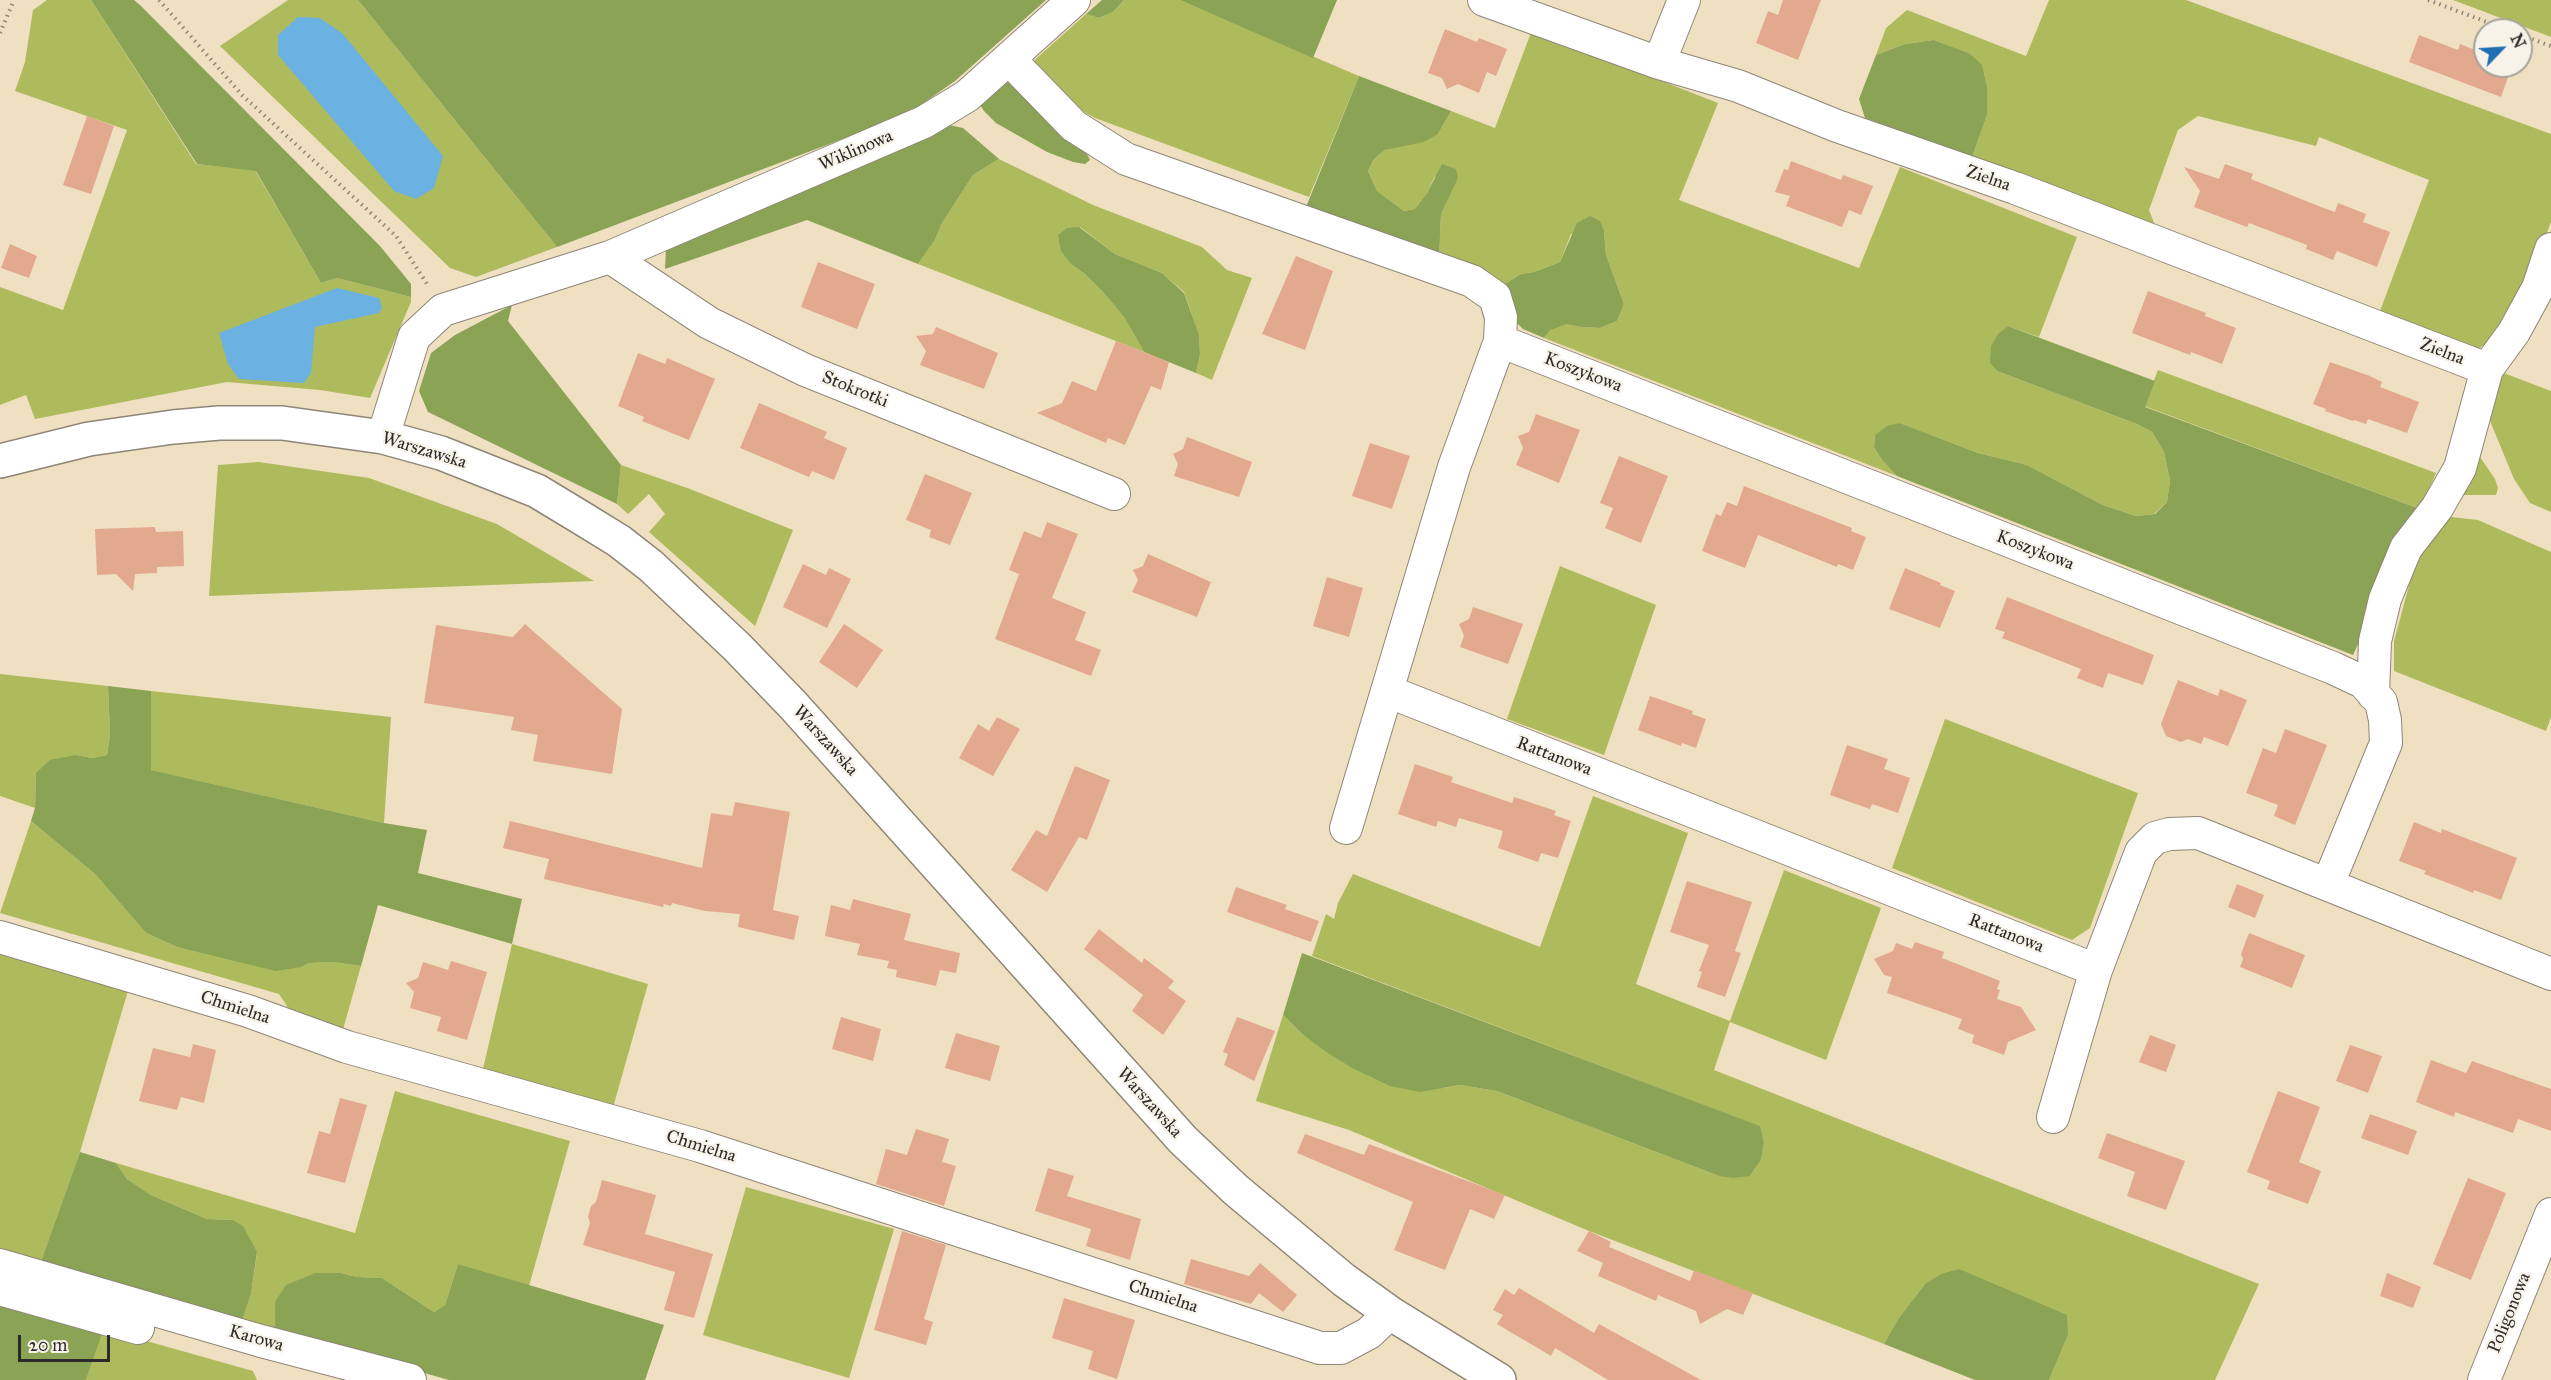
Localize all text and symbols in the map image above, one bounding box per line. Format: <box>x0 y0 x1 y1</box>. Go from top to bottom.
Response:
north arrow <box>2473 18 2533 78</box>
text: N <box>2506 31 2529 51</box>
street label: Wiklinowa <box>816 126 896 176</box>
street label: Zielna <box>1963 161 2013 197</box>
street label: Zielna <box>2417 334 2467 370</box>
street label: Koszykowa <box>1541 348 1625 398</box>
street label: Stokrotki <box>819 367 891 413</box>
street label: Warszawska <box>379 428 469 474</box>
street label: Koszykowa <box>1993 526 2077 576</box>
street label: Warszawska <box>788 701 862 781</box>
street label: Rattanowa <box>1513 733 1595 781</box>
street label: Rattanowa <box>1965 910 2047 958</box>
street label: Chmielna <box>197 987 273 1029</box>
street label: Warszawska <box>1112 1063 1186 1143</box>
street label: Chmielna <box>663 1126 739 1168</box>
street label: Poligonowa <box>2484 1270 2536 1356</box>
street label: Chmielna <box>1125 1276 1201 1318</box>
street label: Karowa <box>226 1321 286 1357</box>
scale bar <box>21 1323 112 1361</box>
text: 20 m <box>29 1334 67 1356</box>

